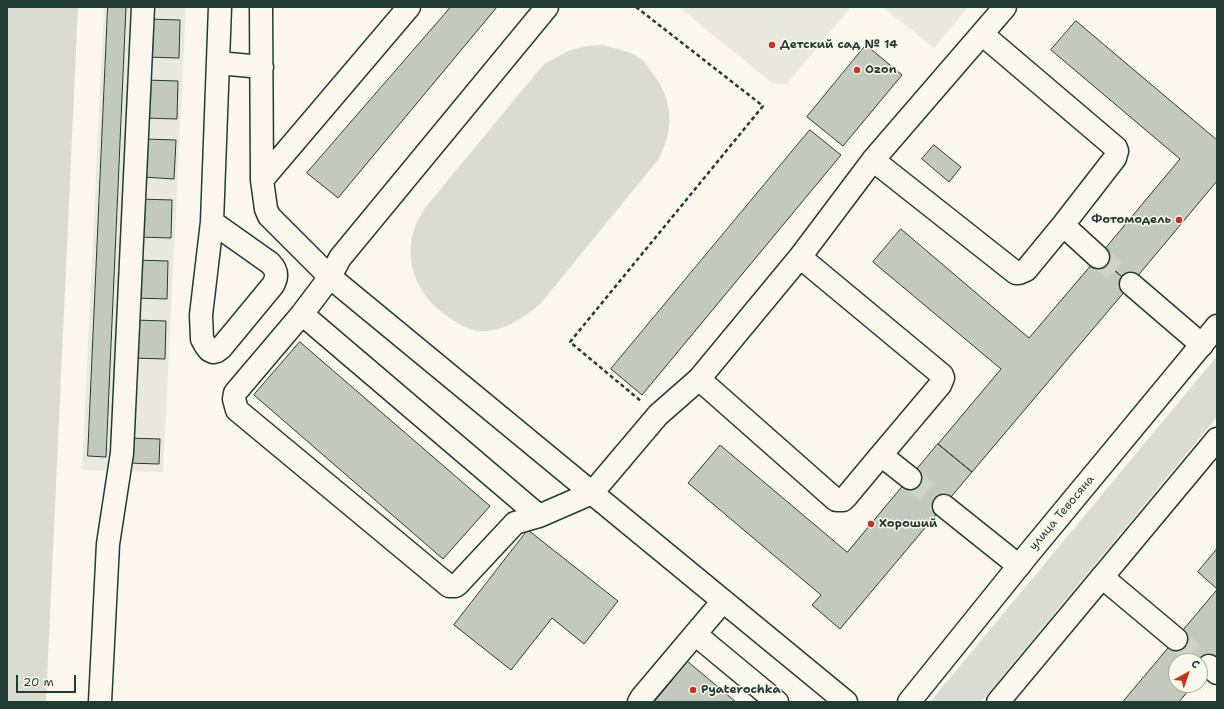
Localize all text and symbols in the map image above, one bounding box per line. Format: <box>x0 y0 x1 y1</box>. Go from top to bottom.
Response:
place label: Детский сад № 14 <box>780 38 898 52</box>
marker: Детский сад № 14 <box>767 40 777 50</box>
place label: Ozon <box>865 63 897 77</box>
marker: Ozon <box>852 65 862 75</box>
place label: Фотомодель <box>1091 213 1171 227</box>
marker: Фотомодель <box>1174 215 1184 225</box>
street label: улица Тевосяна <box>1026 473 1098 553</box>
place label: Хороший <box>879 517 937 531</box>
marker: Хороший <box>866 519 876 529</box>
north arrow <box>1168 653 1208 693</box>
text: С <box>1188 656 1203 672</box>
scale bar <box>18 667 78 693</box>
text: 20 m <box>23 674 54 690</box>
place label: Pyaterochka <box>701 683 781 697</box>
marker: Pyaterochka <box>688 685 698 695</box>

